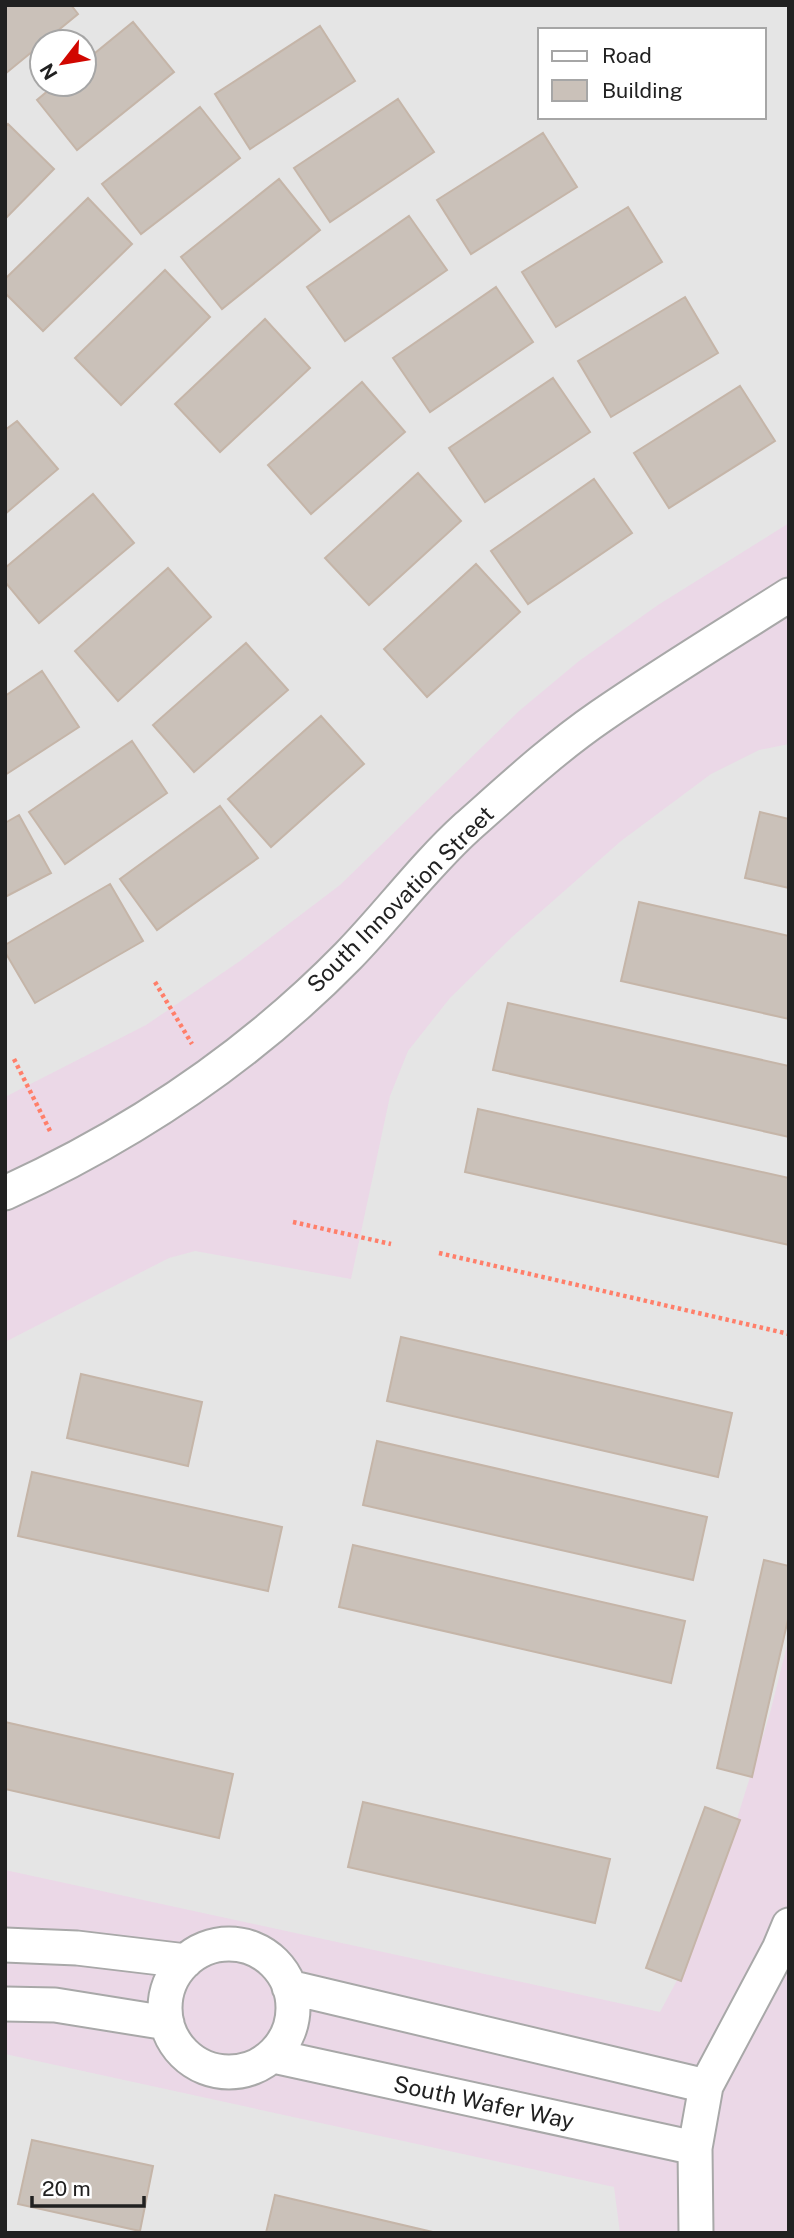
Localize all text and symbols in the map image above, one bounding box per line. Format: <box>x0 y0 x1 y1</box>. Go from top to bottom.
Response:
north arrow <box>28 28 98 98</box>
legend <box>538 28 766 119</box>
text: Road <box>602 43 652 68</box>
text: N <box>35 60 62 84</box>
text: Building <box>602 78 683 103</box>
street label: South Innovation Street <box>301 800 499 998</box>
street label: South Wafer Way <box>391 2070 577 2134</box>
scale bar <box>32 2164 144 2208</box>
text: 20 m <box>42 2176 91 2201</box>

